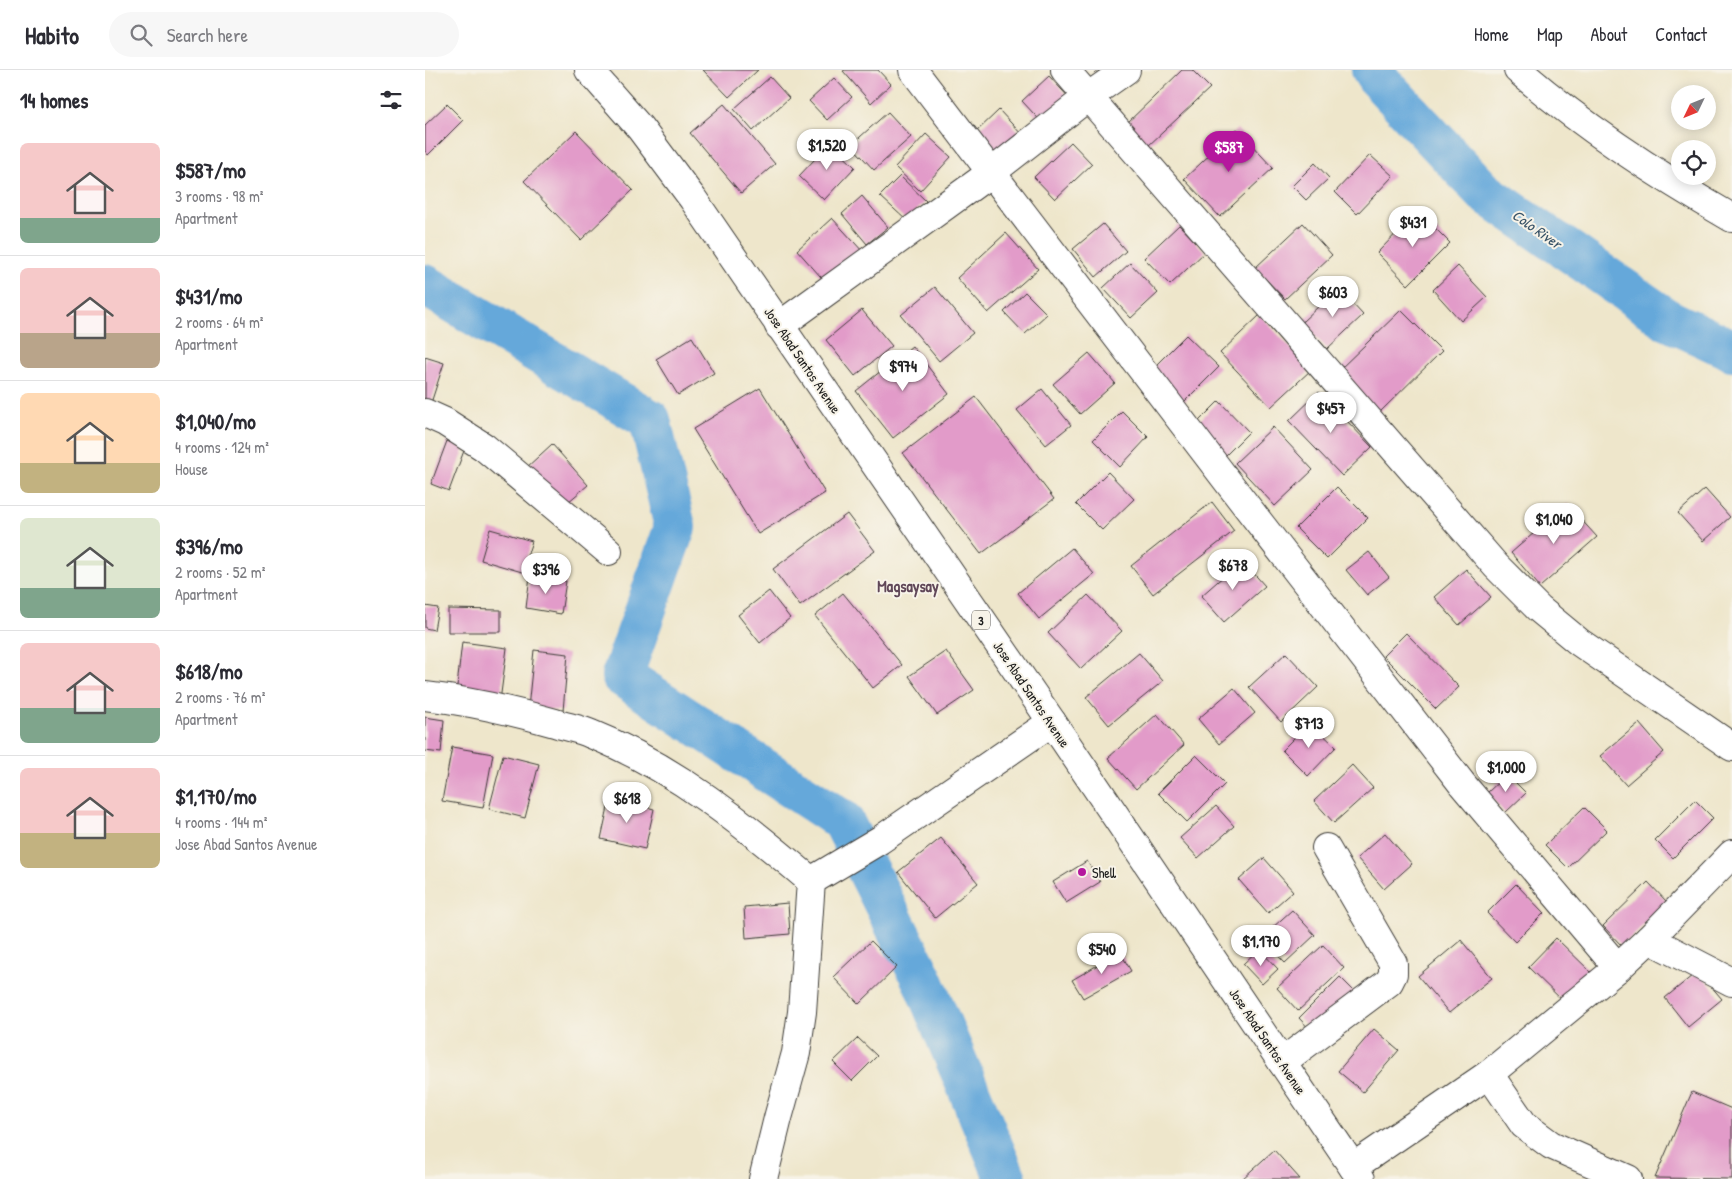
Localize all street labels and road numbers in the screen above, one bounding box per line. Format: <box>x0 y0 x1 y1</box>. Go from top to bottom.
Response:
street label: Jose Abad Santos Avenue <box>760 303 846 417</box>
road number: 3 <box>972 610 990 630</box>
street label: Jose Abad Santos Avenue <box>989 637 1075 751</box>
street label: Jose Abad Santos Avenue <box>1225 984 1311 1098</box>

